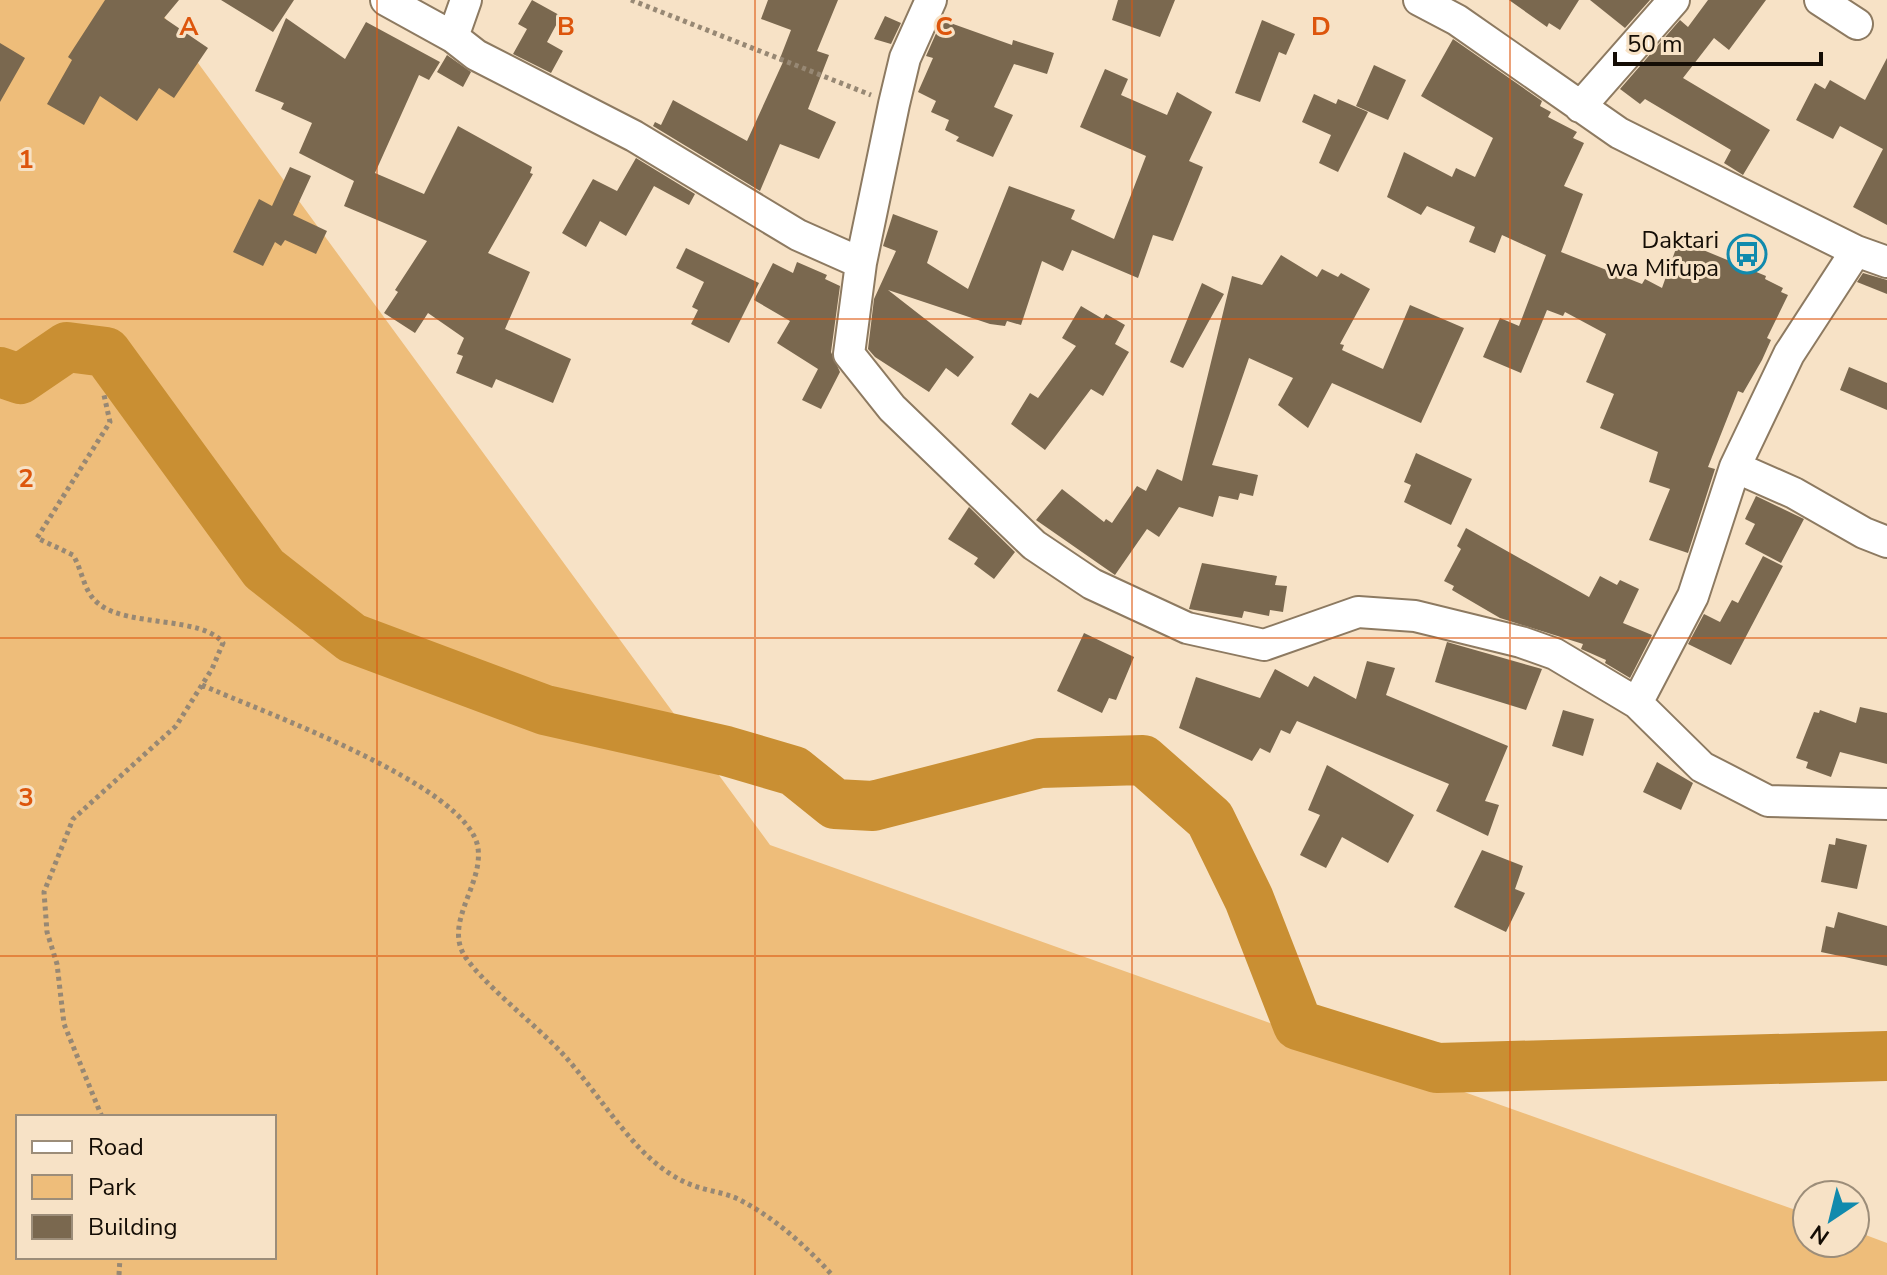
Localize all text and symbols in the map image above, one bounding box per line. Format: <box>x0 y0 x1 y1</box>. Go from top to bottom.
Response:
text: A <box>179 9 199 44</box>
text: B <box>557 9 575 44</box>
text: C <box>935 9 953 44</box>
text: D <box>1311 9 1331 44</box>
scale bar <box>1615 16 1821 66</box>
text: 50 m <box>1627 28 1683 60</box>
text: 1 <box>18 142 34 177</box>
place label: Daktari wa Mifupa <box>1606 224 1719 284</box>
bus stop icon: Daktari wa Mifupa <box>1726 233 1768 275</box>
text: 2 <box>18 461 34 496</box>
text: 3 <box>18 780 34 815</box>
legend <box>16 1115 276 1259</box>
text: Road <box>88 1131 144 1163</box>
text: Park <box>88 1171 137 1203</box>
north arrow <box>1791 1179 1871 1259</box>
text: Building <box>88 1211 178 1243</box>
text: N <box>1805 1218 1835 1252</box>

